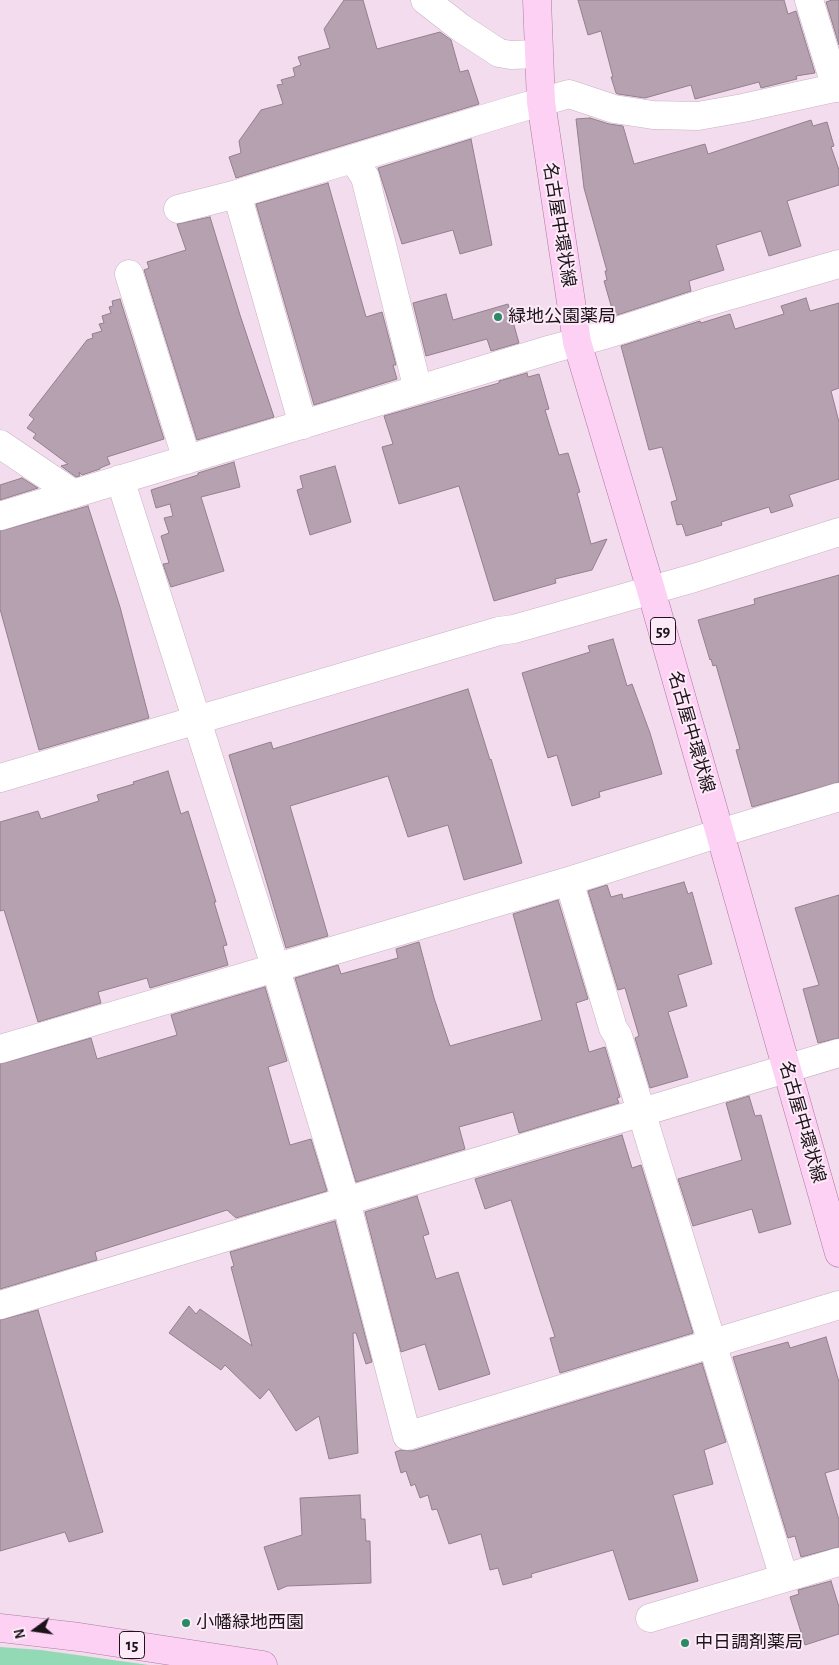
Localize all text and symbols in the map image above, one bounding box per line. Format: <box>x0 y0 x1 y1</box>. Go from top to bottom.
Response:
street label: 名古屋中環状線 <box>538 161 580 289</box>
place label: 緑地公園薬局 <box>508 306 616 328</box>
marker: 緑地公園薬局 <box>492 311 504 323</box>
road number: 59 <box>650 618 676 644</box>
street label: 名古屋中環状線 <box>663 668 719 796</box>
street label: 名古屋中環状線 <box>774 1058 830 1186</box>
north arrow <box>10 1605 60 1655</box>
place label: 小幡緑地西園 <box>196 1612 304 1634</box>
marker: 小幡緑地西園 <box>180 1617 192 1629</box>
text: N <box>12 1627 28 1640</box>
road number: 15 <box>120 1632 144 1658</box>
place label: 中日調剤薬局 <box>695 1632 803 1654</box>
marker: 中日調剤薬局 <box>679 1637 691 1649</box>

